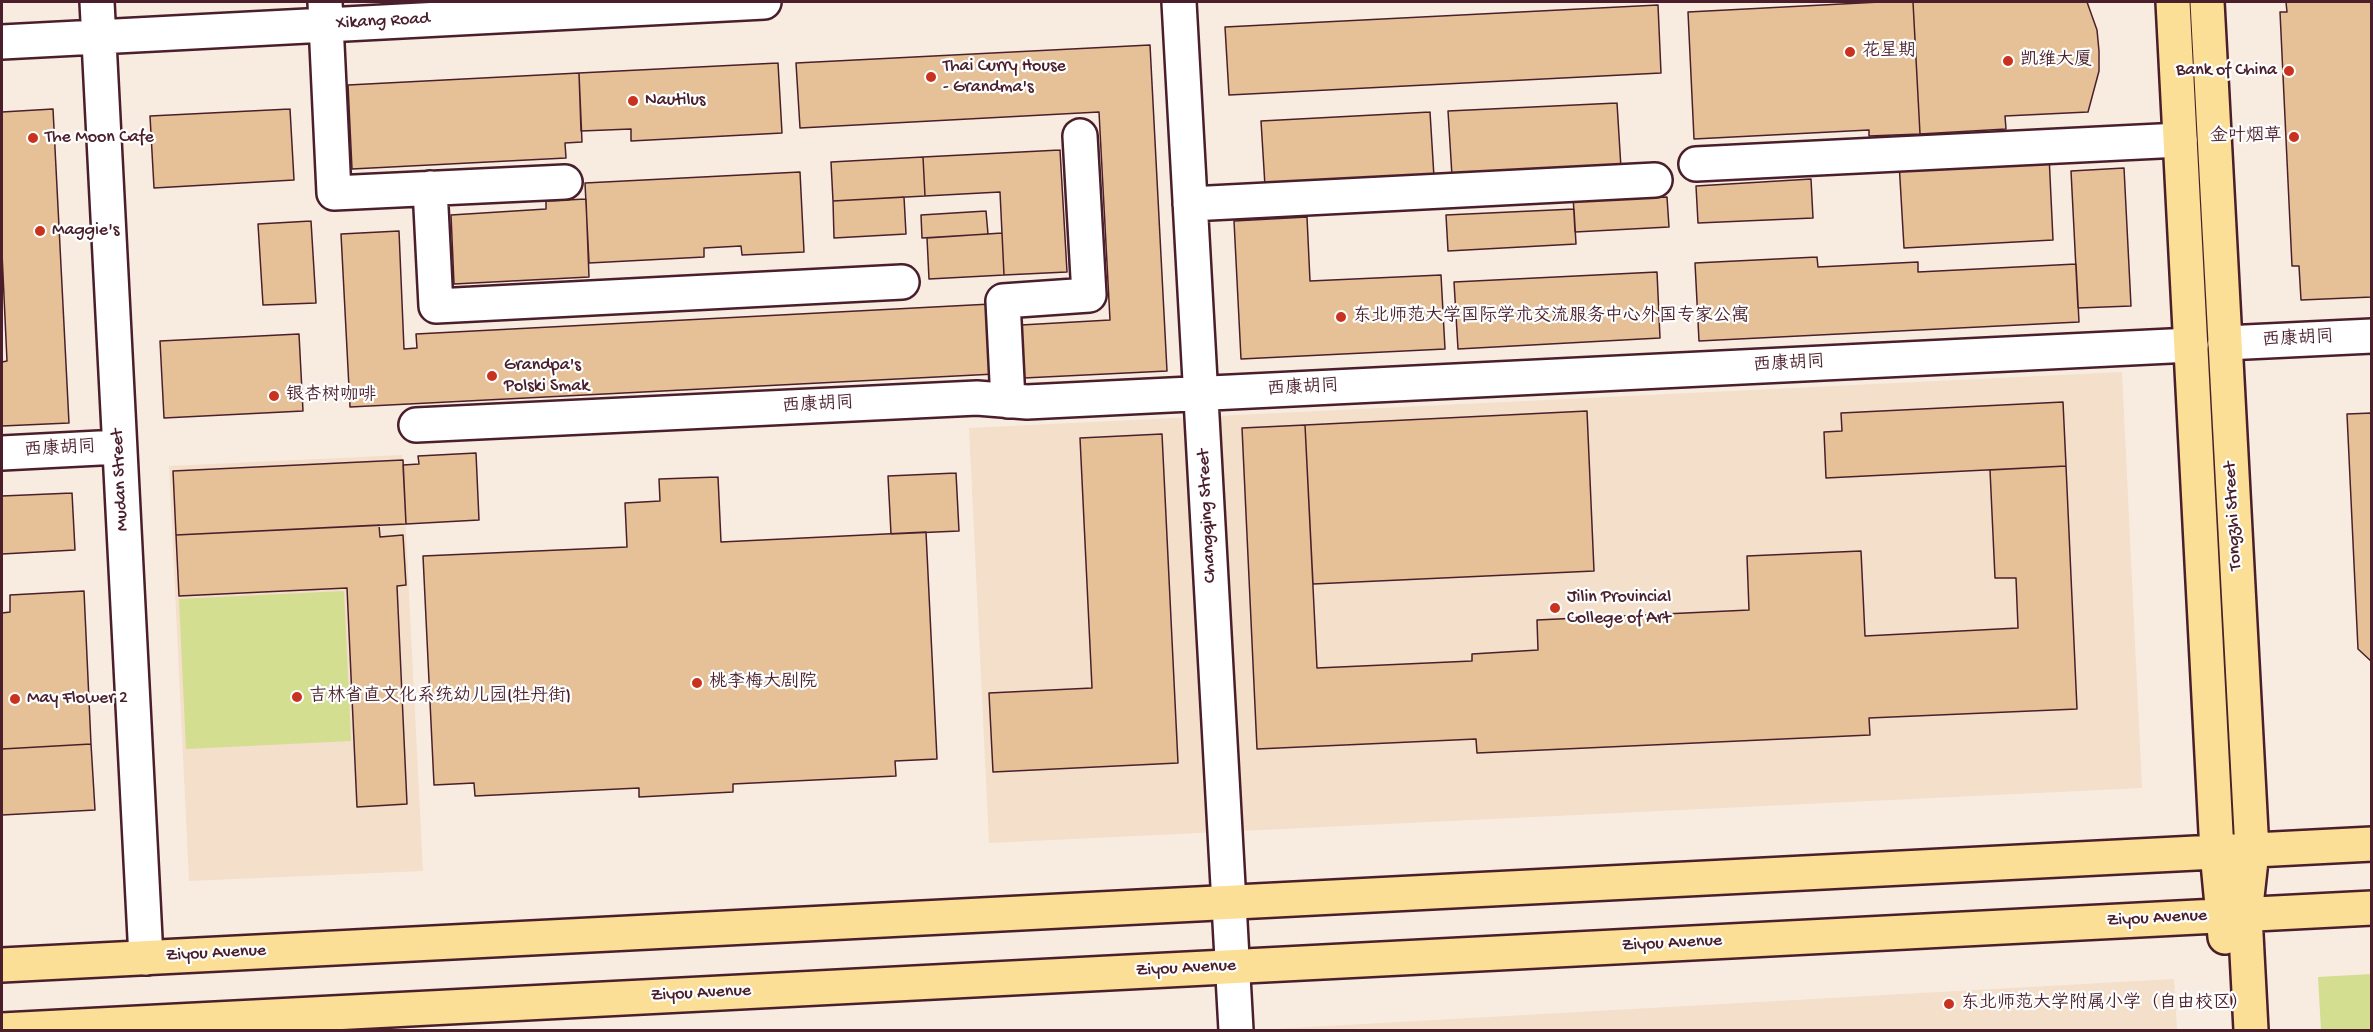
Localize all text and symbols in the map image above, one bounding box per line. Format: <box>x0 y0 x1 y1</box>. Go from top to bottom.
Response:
street label: Xikang Road <box>336 9 430 35</box>
place label: 花星期 <box>1862 41 1916 63</box>
marker: 花星期 <box>1843 45 1857 59</box>
place label: 凯维大厦 <box>2020 50 2092 72</box>
marker: 凯维大厦 <box>2001 54 2015 68</box>
place label: Thai Curry House - Grandma's <box>943 56 1066 98</box>
place label: Bank of China <box>2176 60 2277 82</box>
marker: Bank of China <box>2282 64 2296 78</box>
marker: Thai Curry House - Grandma's <box>924 70 938 84</box>
place label: Nautilus <box>645 90 705 112</box>
marker: Nautilus <box>626 94 640 108</box>
place label: 金叶烟草 <box>2210 126 2282 148</box>
place label: The Moon Cafe <box>45 127 154 149</box>
marker: 金叶烟草 <box>2287 130 2301 144</box>
marker: The Moon Cafe <box>26 131 40 145</box>
place label: Maggie's <box>52 220 119 242</box>
marker: Maggie's <box>33 224 47 238</box>
place label: 东北师范大学国际学术交流服务中心外国专家公寓 <box>1353 306 1749 328</box>
marker: 东北师范大学国际学术交流服务中心外国专家公寓 <box>1334 310 1348 324</box>
street label: 西康胡同 <box>2261 327 2335 353</box>
street label: 西康胡同 <box>1752 352 1826 378</box>
place label: Grandpa's Polski Smak <box>504 355 589 398</box>
marker: Grandpa's Polski Smak <box>485 369 499 383</box>
street label: 西康胡同 <box>1266 376 1340 402</box>
place label: 银杏树咖啡 <box>286 385 376 407</box>
marker: 银杏树咖啡 <box>267 389 281 403</box>
street label: 西康胡同 <box>781 393 855 419</box>
street label: Mudan Street <box>108 428 134 532</box>
street label: 西康胡同 <box>23 437 97 463</box>
street label: Changqing Street <box>1194 449 1222 583</box>
street label: Tongzhi Street <box>2220 461 2248 571</box>
place label: Jilin Provincial College of Art <box>1567 587 1671 630</box>
marker: Jilin Provincial College of Art <box>1548 601 1562 615</box>
place label: 桃李梅大剧院 <box>709 672 817 694</box>
marker: 桃李梅大剧院 <box>690 676 704 690</box>
place label: 吉林省直文化系统幼儿园(牡丹街) <box>309 686 571 708</box>
place label: May Flower 2 <box>27 688 128 710</box>
marker: 吉林省直文化系统幼儿园(牡丹街) <box>290 690 304 704</box>
marker: May Flower 2 <box>8 692 22 706</box>
street label: Ziyou Avenue <box>2106 906 2208 932</box>
street label: Ziyou Avenue <box>1621 931 1723 957</box>
street label: Ziyou Avenue <box>165 941 267 967</box>
street label: Ziyou Avenue <box>1135 956 1237 982</box>
street label: Ziyou Avenue <box>650 981 752 1007</box>
place label: 东北师范大学附属小学（自由校区） <box>1961 993 2249 1015</box>
marker: 东北师范大学附属小学（自由校区） <box>1942 997 1956 1011</box>

